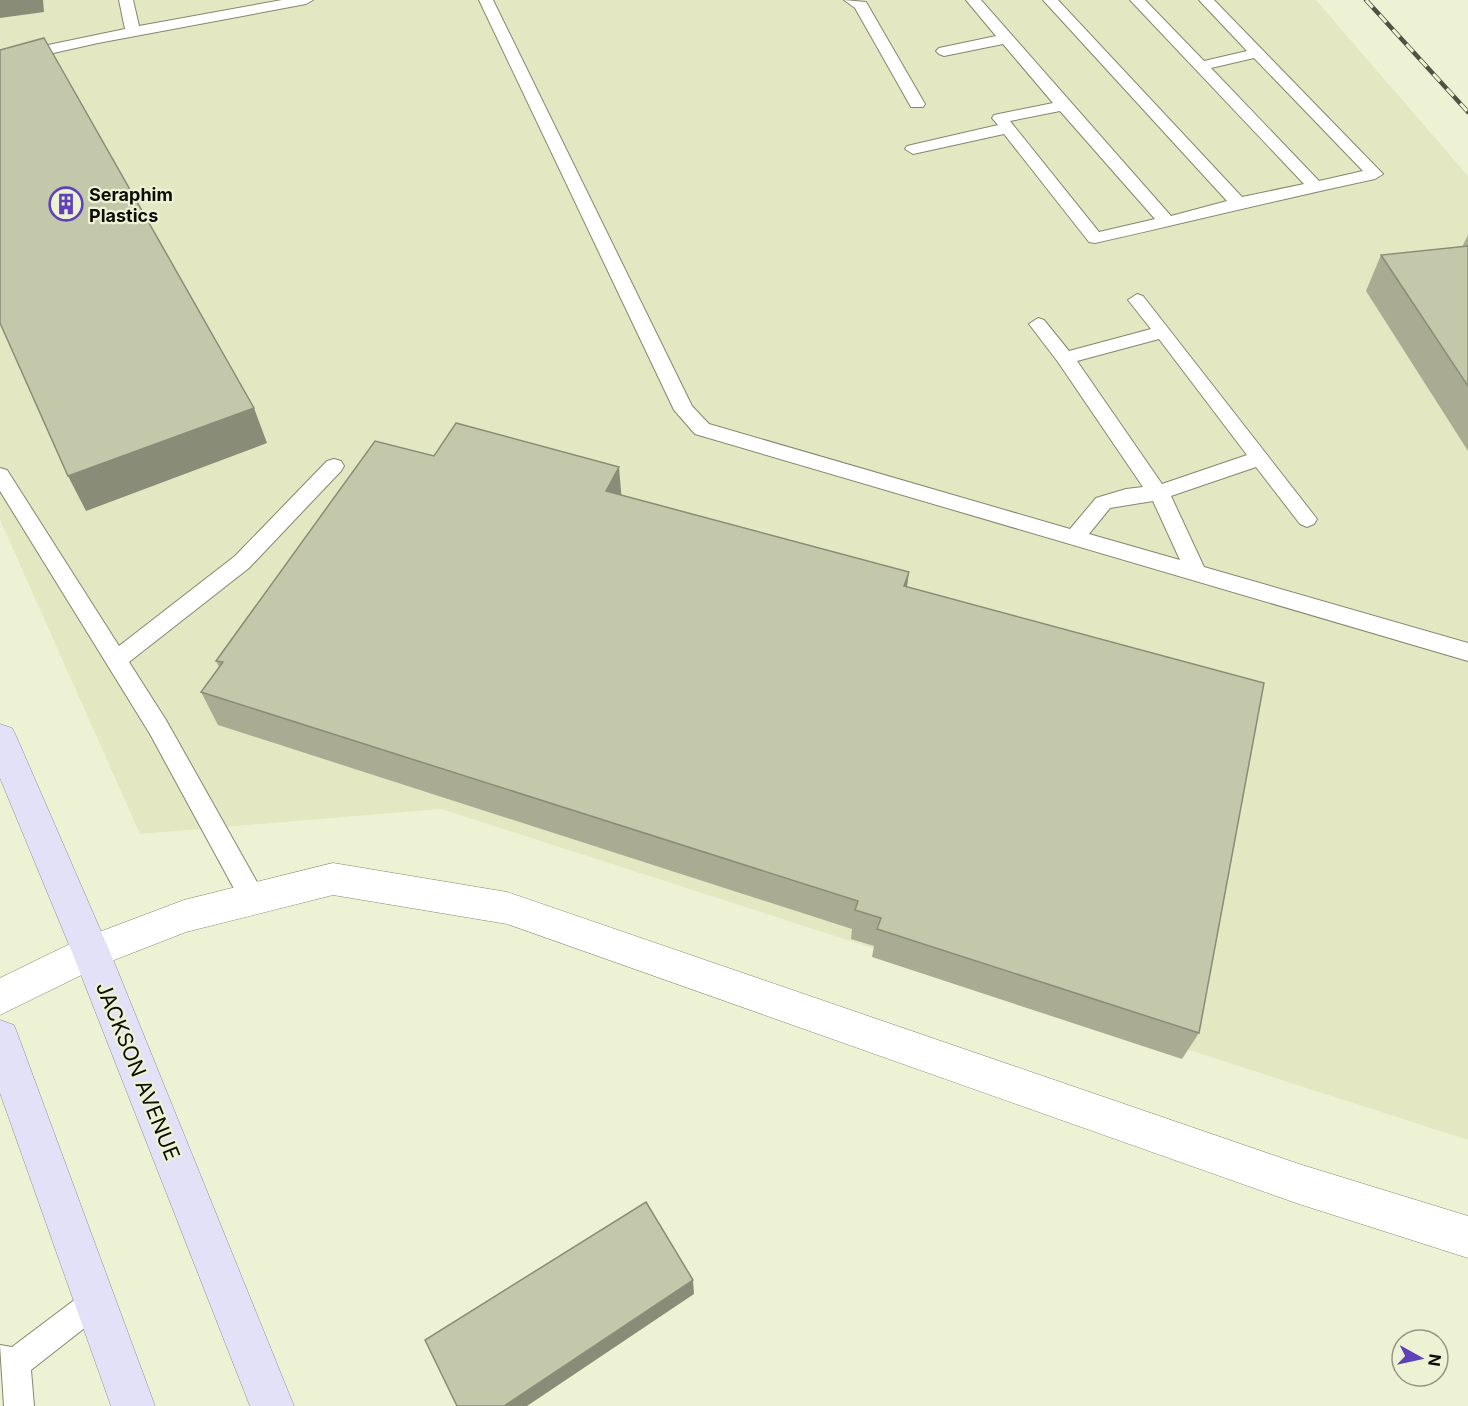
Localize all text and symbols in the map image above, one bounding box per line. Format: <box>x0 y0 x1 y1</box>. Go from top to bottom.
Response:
place label: Seraphim Plastics <box>89 184 173 226</box>
building icon: Seraphim Plastics <box>48 186 84 222</box>
street label: JACKSON AVENUE <box>91 978 185 1164</box>
north arrow <box>1390 1328 1450 1388</box>
text: N <box>1424 1353 1446 1368</box>

